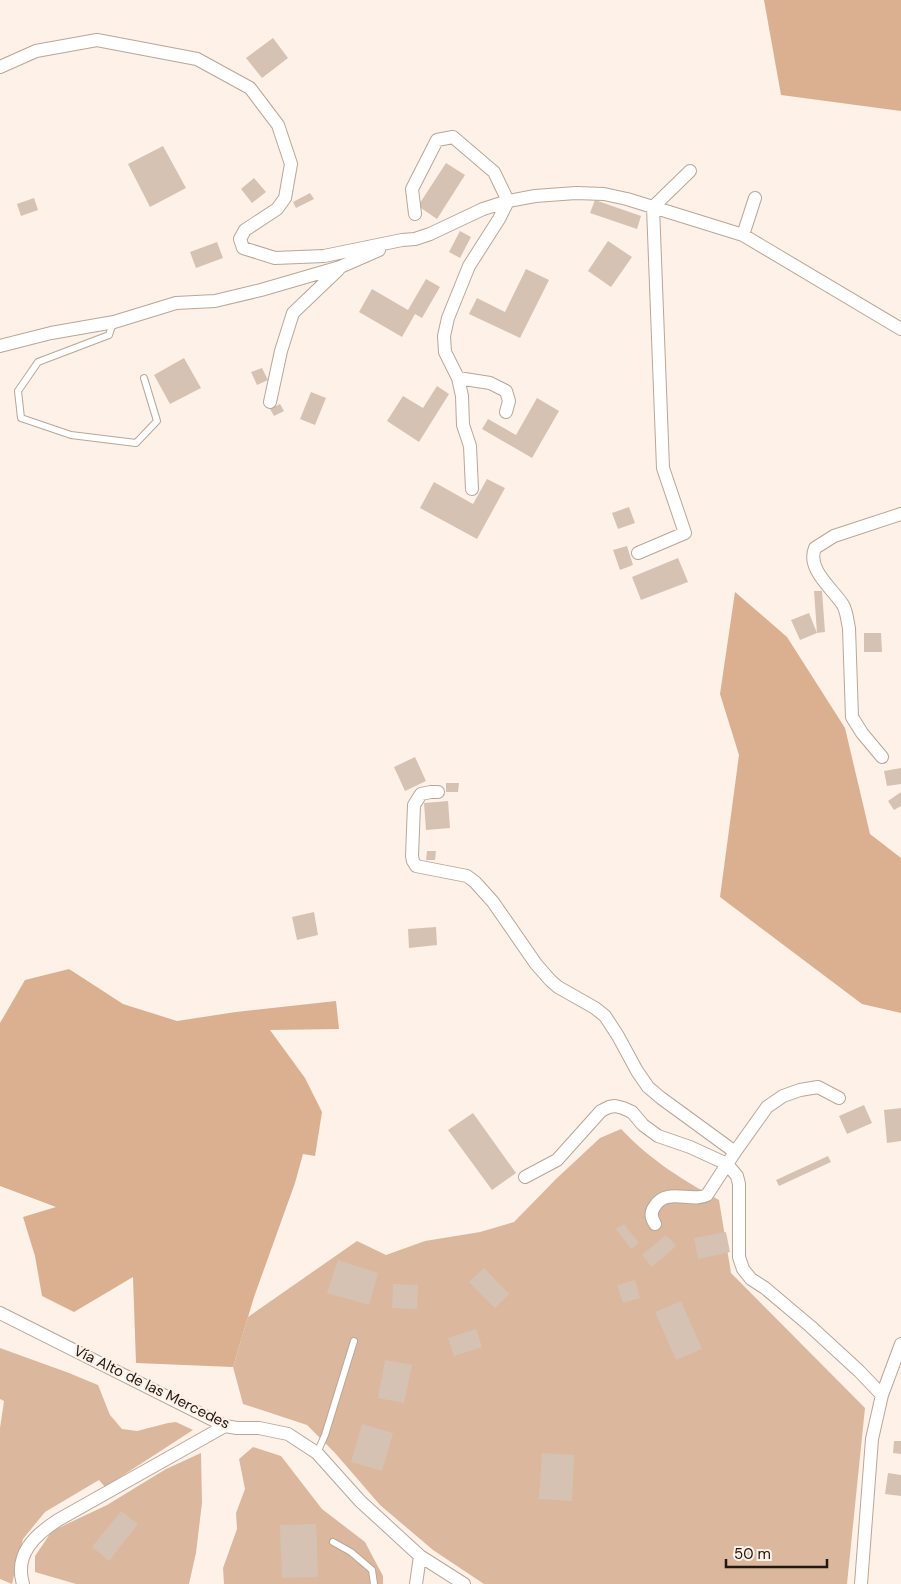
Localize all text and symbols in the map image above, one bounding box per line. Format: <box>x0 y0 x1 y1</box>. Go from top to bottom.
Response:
street label: Vía Alto de las Mercedes <box>71 1340 233 1434</box>
scale bar <box>726 1536 827 1568</box>
text: 50 m <box>734 1544 771 1564</box>

